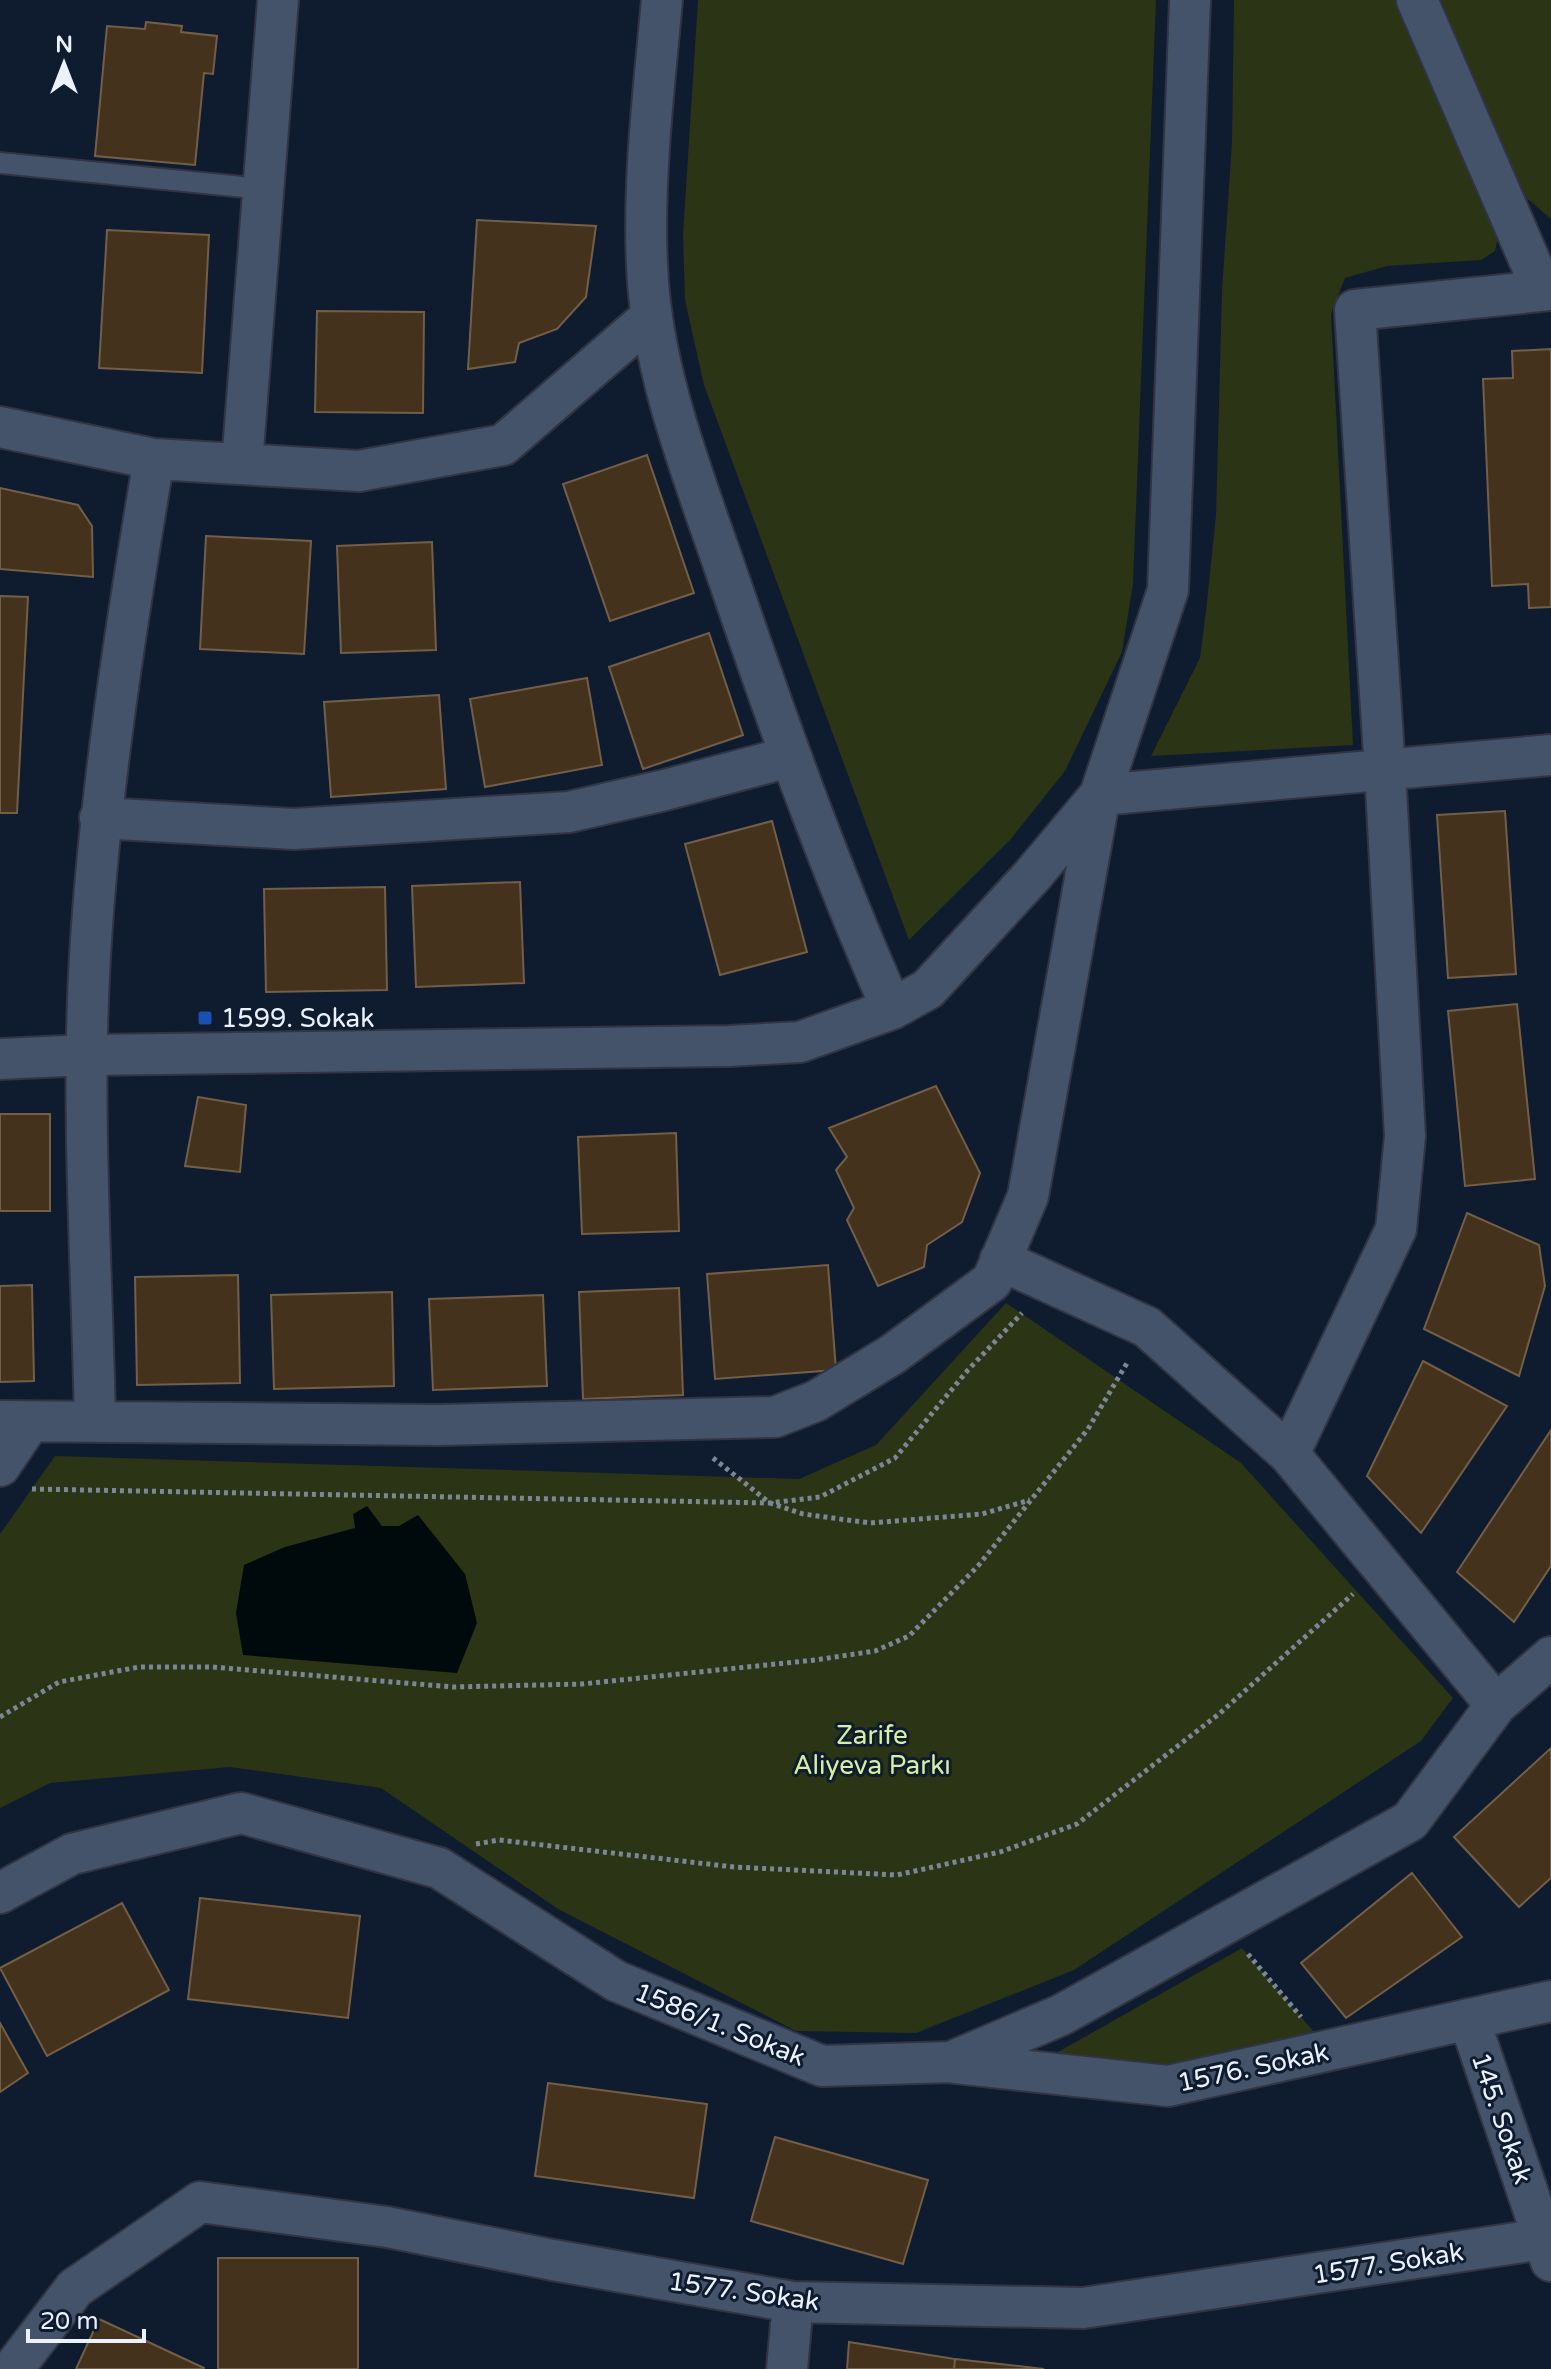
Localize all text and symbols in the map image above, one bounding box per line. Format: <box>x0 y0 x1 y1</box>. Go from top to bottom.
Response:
north arrow <box>24 24 104 104</box>
text: N <box>55 32 73 58</box>
place label: 1599. Sokak <box>221 1003 374 1034</box>
marker: 1599. Sokak <box>196 1009 214 1027</box>
park label: Zarife Aliyeva Parkı <box>793 1720 951 1781</box>
street label: 1586/1. Sokak <box>630 1976 810 2073</box>
street label: 1576. Sokak <box>1175 2036 1331 2099</box>
street label: 145. Sokak <box>1465 2048 1538 2188</box>
street label: 1577. Sokak <box>1311 2236 1466 2291</box>
street label: 1577. Sokak <box>666 2266 821 2317</box>
scale bar <box>28 2293 144 2343</box>
text: 20 m <box>40 2307 98 2336</box>

